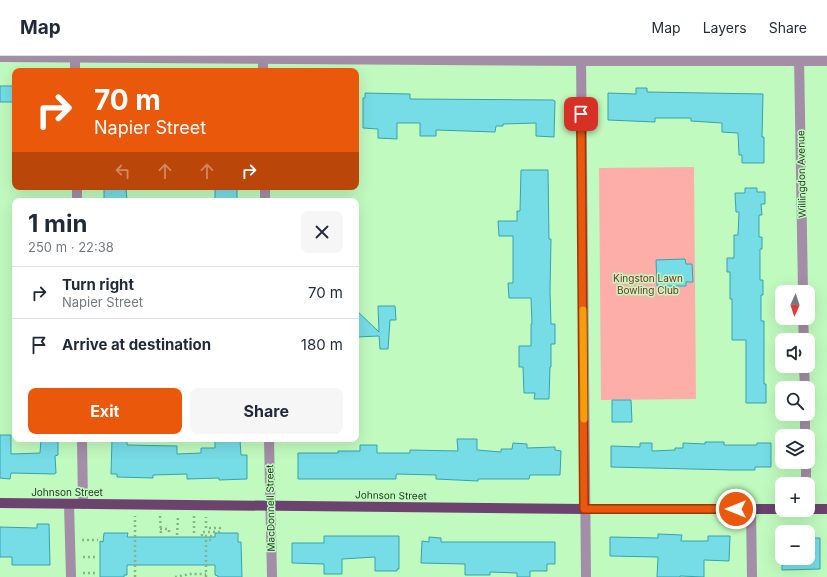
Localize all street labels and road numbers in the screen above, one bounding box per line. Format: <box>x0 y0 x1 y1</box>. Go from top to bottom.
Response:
street label: Willingdon Avenue <box>794 130 808 218</box>
street label: MacDonnell Street <box>263 464 277 552</box>
street label: Johnson Street <box>31 486 104 498</box>
street label: Johnson Street <box>355 488 428 502</box>

